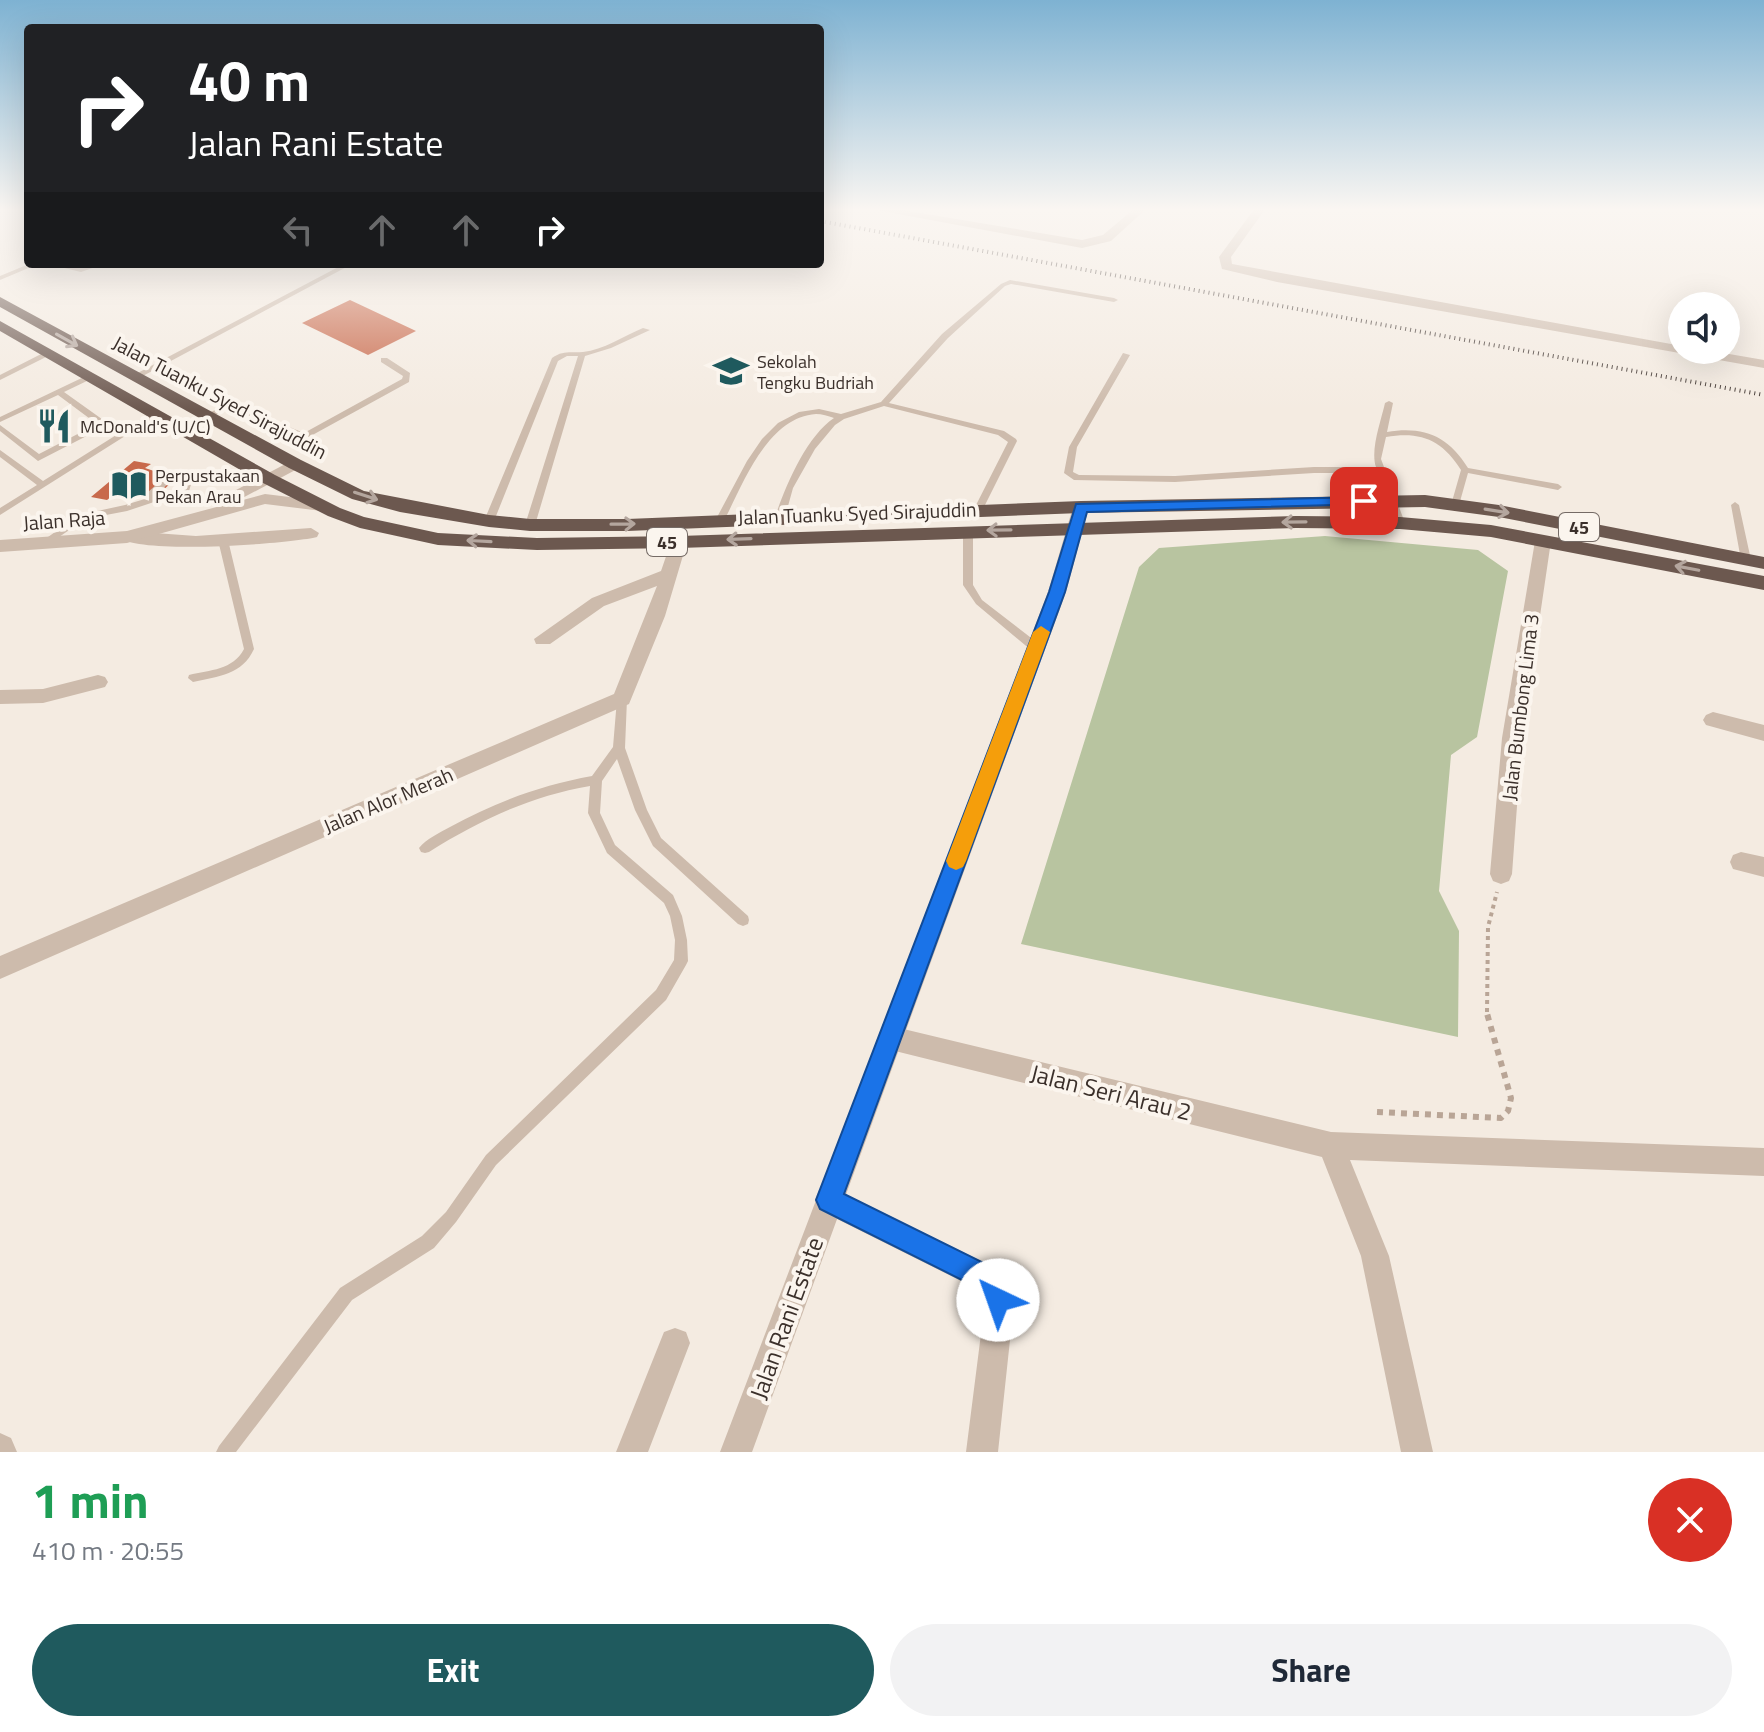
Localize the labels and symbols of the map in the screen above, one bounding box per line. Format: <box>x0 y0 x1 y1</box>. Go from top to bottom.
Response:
street label: Jalan Tuanku Syed Sirajuddin <box>107 327 333 467</box>
one-way arrow <box>55 333 79 348</box>
place label: Sekolah Tengku Budriah <box>757 348 874 396</box>
school or university icon: Sekolah Tengku Budriah <box>712 352 750 390</box>
restaurant icon: McDonald's (U/C) <box>35 407 73 445</box>
place label: McDonald's (U/C) <box>80 413 210 440</box>
place label: Perpustakaan Pekan Arau <box>155 462 260 510</box>
library icon: Perpustakaan Pekan Arau <box>110 466 148 504</box>
pin <box>1330 467 1398 535</box>
one-way arrow <box>353 490 378 505</box>
street label: Jalan Tuanku Syed Sirajuddin <box>737 493 977 533</box>
street label: Jalan Raja <box>22 502 106 538</box>
one-way arrow <box>1484 504 1510 519</box>
road number: 45 <box>1559 513 1599 541</box>
one-way arrow <box>1281 514 1308 530</box>
one-way arrow <box>609 517 636 532</box>
one-way arrow <box>986 522 1013 538</box>
road number: 45 <box>647 528 687 556</box>
one-way arrow <box>726 532 753 547</box>
one-way arrow <box>466 534 493 549</box>
one-way arrow <box>1675 560 1701 575</box>
street label: Jalan Bumbong Lima 3 <box>1493 612 1547 802</box>
street label: Jalan Alor Merah <box>318 759 458 841</box>
street label: Jalan Seri Arau 2 <box>1027 1055 1195 1129</box>
street label: Jalan Rani Estate <box>740 1232 832 1404</box>
position arrow <box>956 1258 1040 1342</box>

